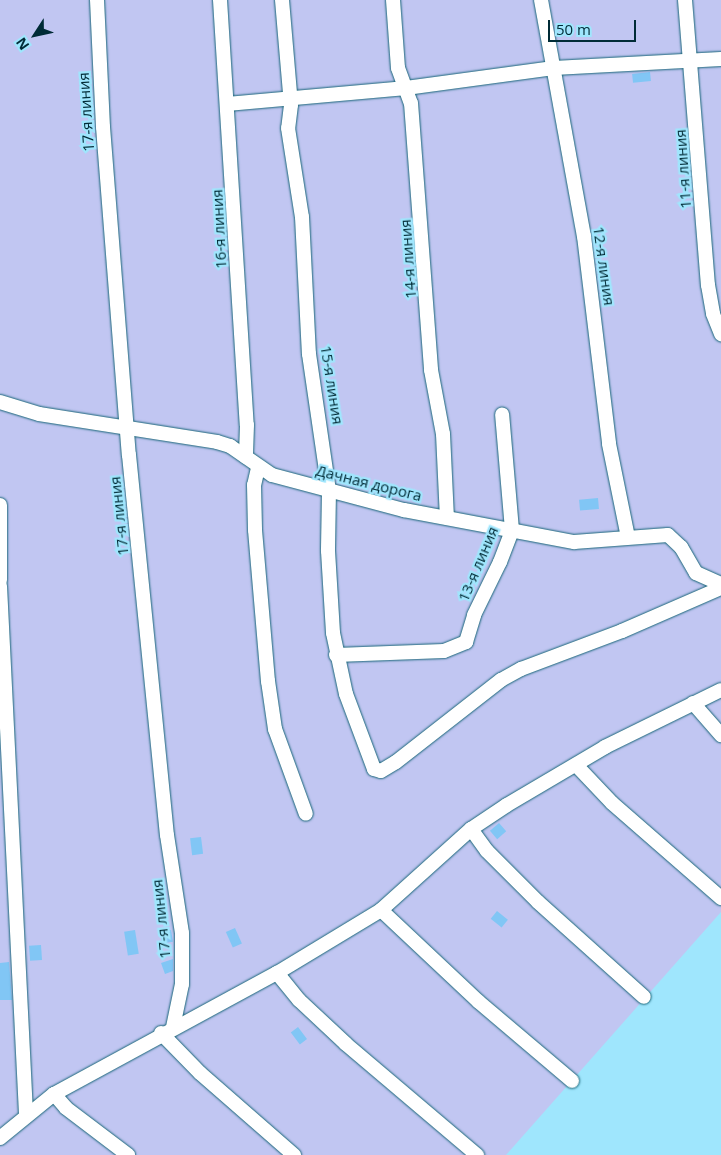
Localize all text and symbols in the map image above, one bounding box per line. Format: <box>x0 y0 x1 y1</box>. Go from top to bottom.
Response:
north arrow <box>10 10 60 60</box>
scale bar <box>551 10 638 42</box>
text: 50 m <box>556 19 591 39</box>
text: N <box>11 34 33 54</box>
street label: 17-я линия <box>74 72 98 152</box>
street label: 11-я линия <box>671 129 695 209</box>
street label: 16-я линия <box>208 189 230 269</box>
street label: 14-я линия <box>396 219 420 299</box>
street label: 12-я линия <box>590 225 618 307</box>
street label: 15-я линия <box>317 344 347 426</box>
street label: Дачная дорога <box>314 461 424 505</box>
street label: 17-я линия <box>106 475 132 557</box>
street label: 13-я линия <box>454 524 502 604</box>
street label: 17-я линия <box>148 878 174 960</box>

